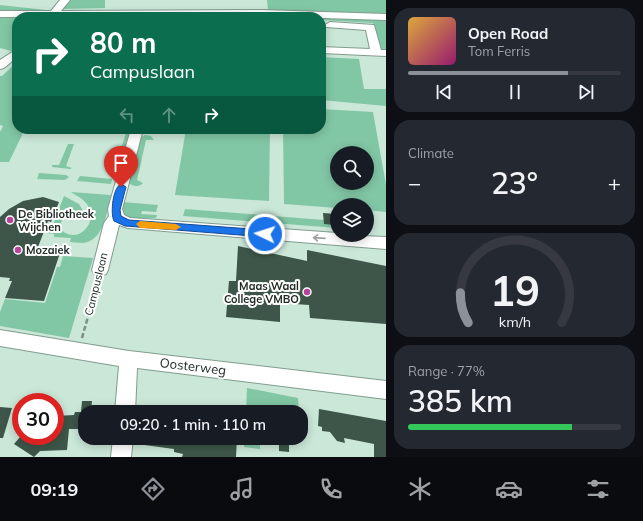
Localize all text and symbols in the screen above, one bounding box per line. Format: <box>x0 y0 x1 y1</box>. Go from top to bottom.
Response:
text: Open Road <box>468 24 548 43</box>
text: 80 m <box>90 25 156 60</box>
icon: right <box>24 28 76 80</box>
text: Tom Ferris <box>468 43 530 59</box>
text: Campuslaan <box>90 60 195 83</box>
icon: previous <box>433 81 455 103</box>
icon: pause <box>504 81 526 103</box>
icon: next <box>575 81 597 103</box>
icon: left <box>116 104 138 126</box>
icon: ahead <box>158 104 180 126</box>
icon: right <box>200 104 222 126</box>
text: Climate <box>408 145 454 161</box>
pin <box>104 146 138 187</box>
map controls <box>330 146 374 242</box>
button: search <box>330 146 374 190</box>
icon: arrive <box>110 152 132 174</box>
text: 23° <box>491 164 538 202</box>
text: − <box>408 169 421 197</box>
text: + <box>608 169 621 197</box>
button: layers <box>330 198 374 242</box>
place label: De Bibliotheek Wijchen <box>18 207 95 234</box>
position arrow <box>244 213 286 255</box>
marker: De Bibliotheek Wijchen <box>5 215 15 225</box>
one-way arrow <box>313 234 326 241</box>
place label: Mozaiek <box>26 243 70 257</box>
marker: Mozaiek <box>13 245 23 255</box>
street label: Campuslaan <box>81 251 111 317</box>
text: 19 <box>490 263 539 315</box>
place label: Maas Waal College VMBO <box>224 279 299 306</box>
marker: Maas Waal College VMBO <box>302 287 312 297</box>
text: km/h <box>498 312 531 330</box>
street label: Oosterweg <box>159 354 227 378</box>
text: Range · 77% <box>408 363 485 379</box>
text: 385 km <box>408 382 513 420</box>
speed limit sign: 30 <box>12 393 64 445</box>
text: 09:20 · 1 min · 110 m <box>120 415 266 434</box>
icon: directions <box>139 475 167 503</box>
icon: music <box>228 475 256 503</box>
icon: phone <box>317 475 345 503</box>
icon: climate <box>406 475 434 503</box>
icon: car <box>495 475 523 503</box>
icon: filters <box>584 475 612 503</box>
text: 09:19 <box>31 478 78 501</box>

